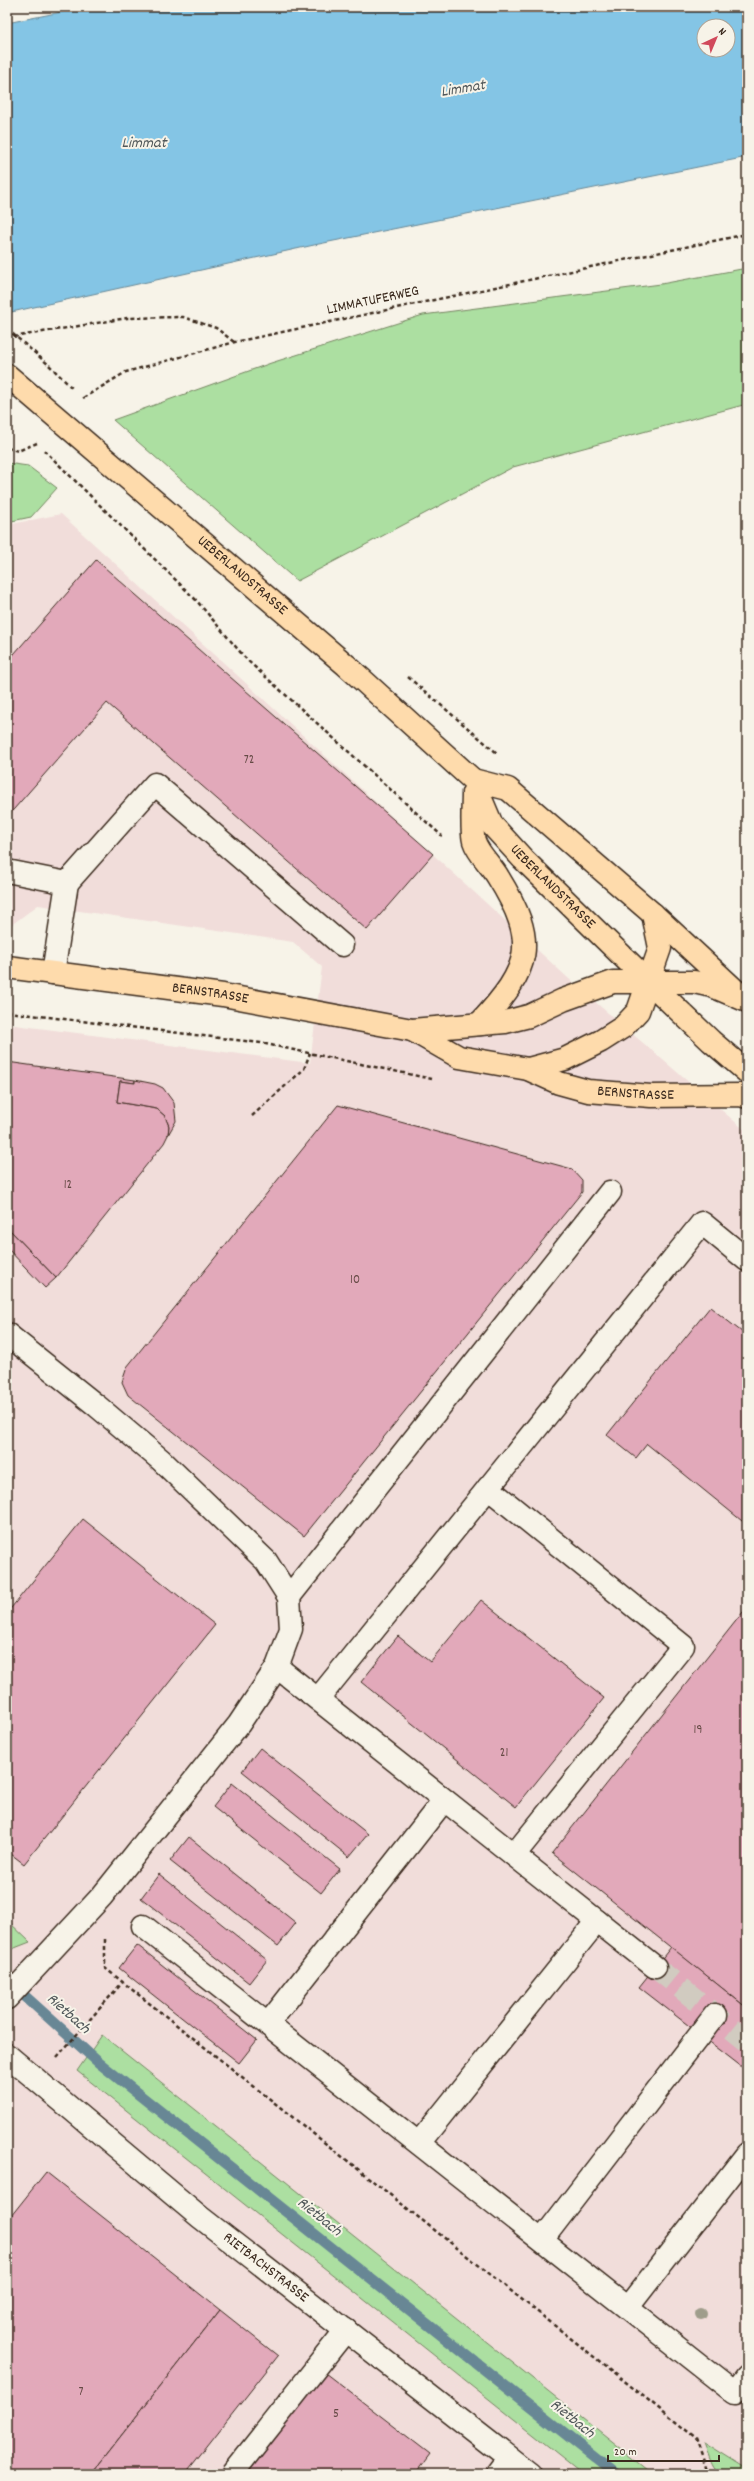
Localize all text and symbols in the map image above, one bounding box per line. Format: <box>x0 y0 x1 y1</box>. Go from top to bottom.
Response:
north arrow <box>696 18 736 58</box>
text: N <box>714 25 729 40</box>
water label: Limmat <box>439 74 489 104</box>
water label: Limmat <box>122 132 169 155</box>
street label: LIMMATUFERWEG <box>325 281 421 321</box>
street label: UEBERLANDSTRASSE <box>192 531 292 621</box>
house number: 72 <box>244 751 254 770</box>
street label: UEBERLANDSTRASSE <box>504 840 600 935</box>
street label: BERNSTRASSE <box>171 978 250 1011</box>
street label: BERNSTRASSE <box>596 1081 674 1107</box>
house number: 12 <box>64 1176 72 1195</box>
house number: 10 <box>350 1271 360 1290</box>
house number: 19 <box>694 1721 702 1740</box>
house number: 21 <box>500 1744 508 1763</box>
water label: Rietbach <box>41 1988 95 2040</box>
water label: Rietbach <box>292 2192 347 2243</box>
street label: RIETBACHSTRASSE <box>218 2228 313 2309</box>
house number: 7 <box>79 2383 84 2402</box>
water label: Rietbach <box>545 2394 600 2445</box>
house number: 5 <box>333 2405 339 2424</box>
scale bar <box>608 2437 719 2463</box>
text: 20 m <box>614 2444 637 2461</box>

